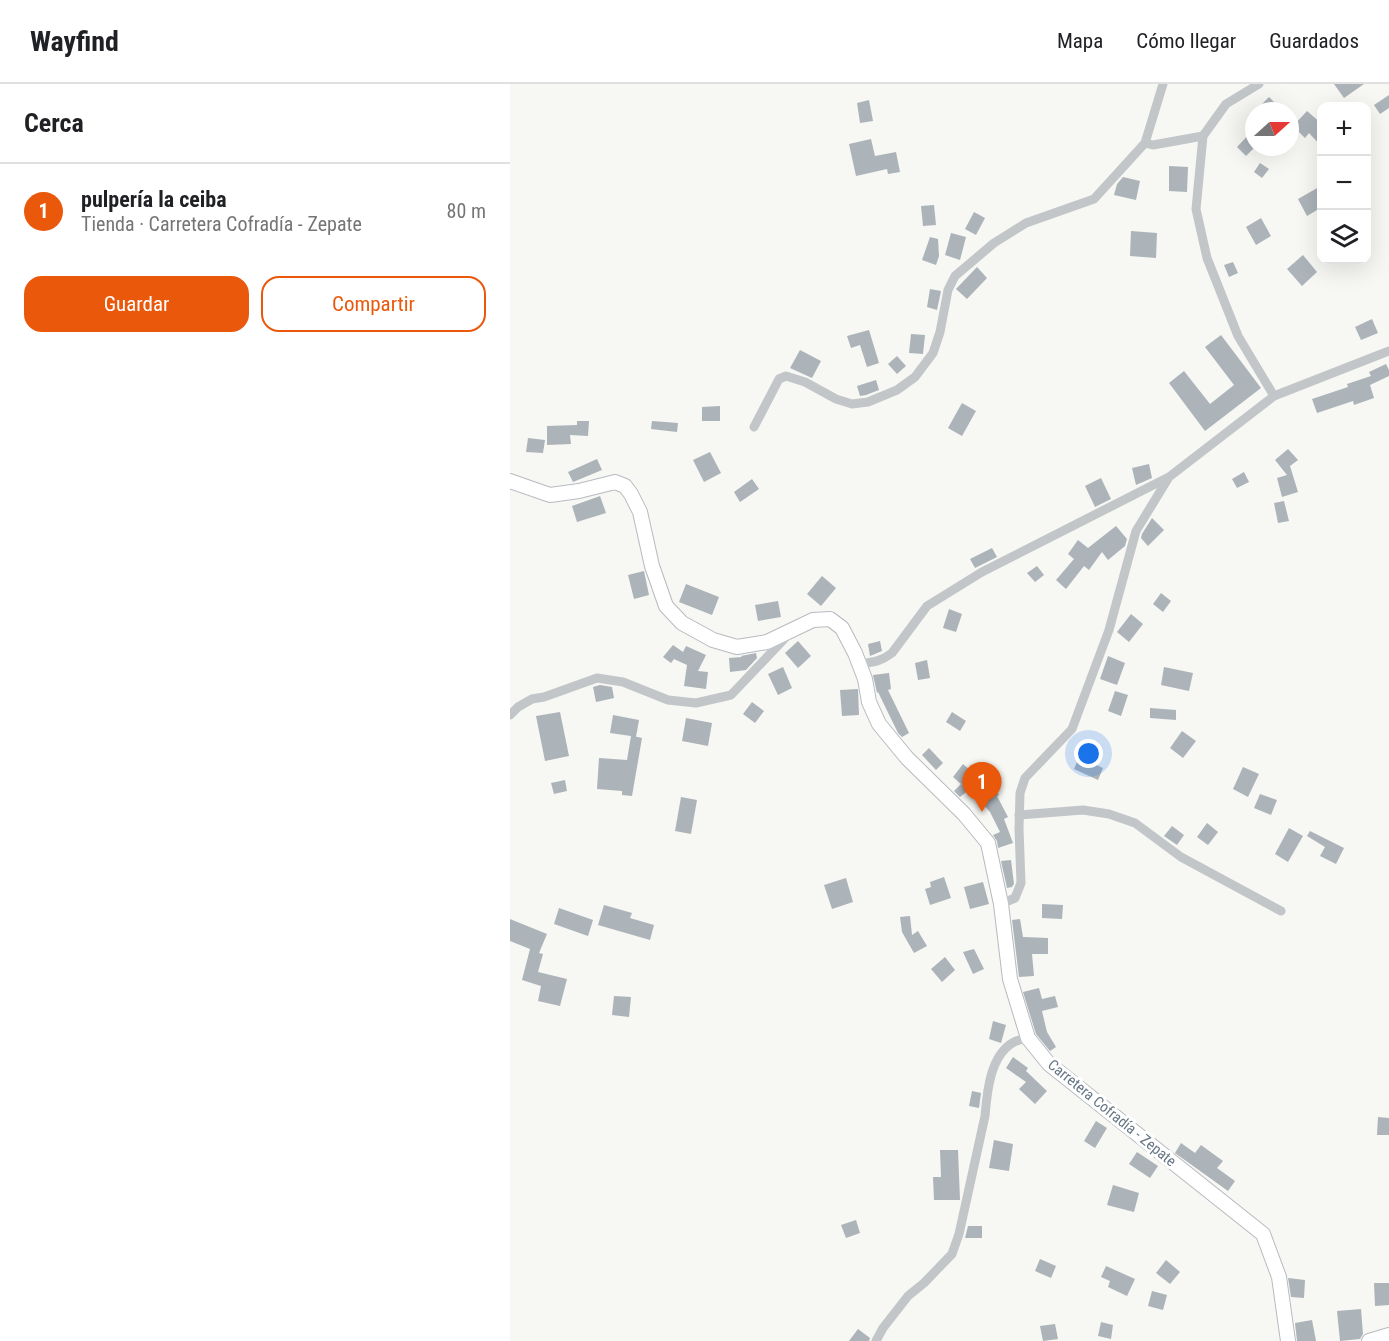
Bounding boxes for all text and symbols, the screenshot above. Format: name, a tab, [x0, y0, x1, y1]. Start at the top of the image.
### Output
text: Wayfind	[30, 25, 119, 58]
text: Mapa	[1057, 29, 1103, 53]
text: Cómo llegar	[1136, 29, 1236, 53]
text: Guardados	[1269, 29, 1359, 53]
north arrow	[1245, 102, 1299, 156]
map controls	[1317, 102, 1371, 264]
button: +	[1317, 102, 1371, 156]
text: Cerca	[24, 108, 84, 138]
button: −	[1317, 156, 1371, 210]
text: pulpería la ceiba	[81, 187, 227, 212]
text: 1	[38, 199, 49, 223]
text: 80 m	[447, 199, 486, 223]
button: layers	[1317, 210, 1371, 264]
text: Tienda · Carretera Cofradía - Zepate	[81, 212, 362, 236]
button: Guardar	[24, 276, 249, 332]
button: Compartir	[261, 276, 486, 332]
your location	[1074, 739, 1103, 768]
pin: 1	[962, 762, 1002, 812]
street label: Carretera Cofradía - Zepate	[1044, 1056, 1180, 1170]

